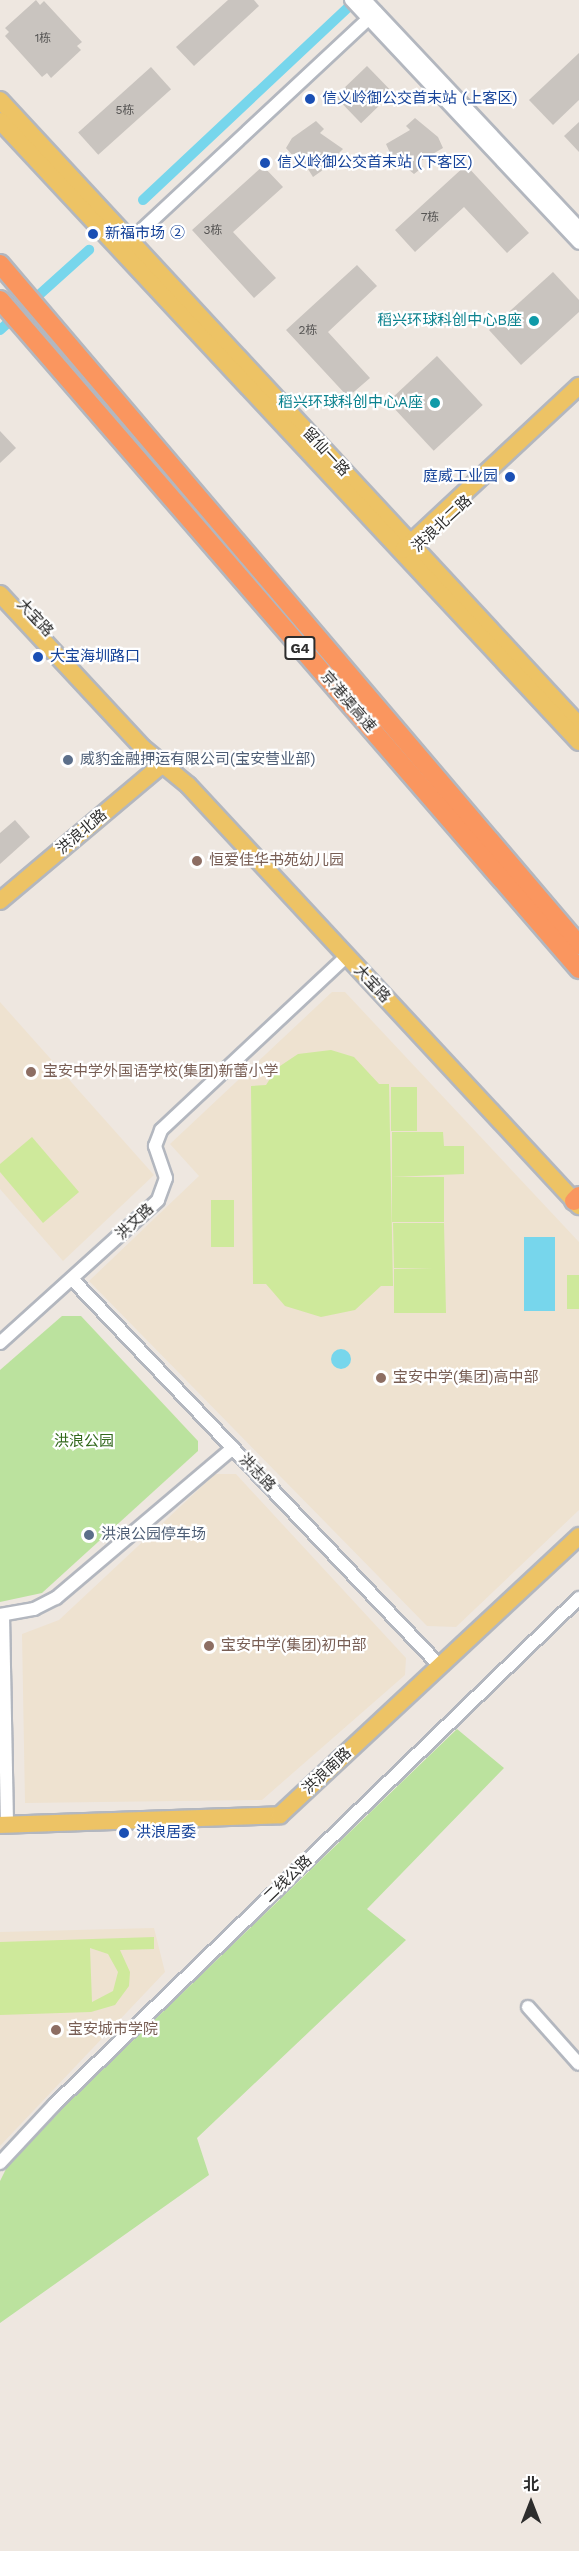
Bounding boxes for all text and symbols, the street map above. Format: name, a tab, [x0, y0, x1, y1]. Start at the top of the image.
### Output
house number: 1栋	[35, 32, 51, 46]
place label: 信义岭御公交首末站 (上客区)	[322, 90, 518, 108]
marker: 信义岭御公交首末站 (上客区)	[303, 92, 317, 106]
house number: 5栋	[116, 104, 134, 118]
place label: 信义岭御公交首末站 (下客区)	[277, 154, 473, 172]
marker: 信义岭御公交首末站 (下客区)	[258, 156, 272, 170]
house number: 7栋	[421, 211, 439, 225]
house number: 3栋	[204, 224, 222, 238]
place label: 新福市场 ②	[105, 225, 185, 243]
marker: 新福市场 ②	[86, 227, 100, 241]
place label: 稻兴环球科创中心B座	[377, 312, 522, 330]
marker: 稻兴环球科创中心B座	[527, 314, 541, 328]
house number: 2栋	[299, 324, 317, 338]
place label: 稻兴环球科创中心A座	[278, 394, 423, 412]
marker: 稻兴环球科创中心A座	[428, 396, 442, 410]
street label: 留仙一路	[299, 424, 353, 480]
place label: 庭威工业园	[423, 468, 498, 486]
marker: 庭威工业园	[503, 470, 517, 484]
street label: 洪浪北二路	[408, 492, 476, 556]
street label: 大宝路	[13, 595, 57, 641]
road number: G4	[284, 637, 316, 659]
place label: 大宝海圳路口	[50, 648, 140, 666]
marker: 大宝海圳路口	[31, 650, 45, 664]
street label: 京港澳高速	[317, 668, 379, 736]
place label: 威豹金融押运有限公司(宝安营业部)	[80, 751, 315, 769]
marker: 威豹金融押运有限公司(宝安营业部)	[61, 753, 75, 767]
street label: 洪浪北路	[53, 806, 111, 858]
place label: 恒爱佳华书苑幼儿园	[209, 852, 344, 870]
marker: 恒爱佳华书苑幼儿园	[190, 854, 204, 868]
street label: 大宝路	[350, 961, 394, 1007]
place label: 宝安中学外国语学校(集团)新蕾小学	[43, 1063, 278, 1081]
marker: 宝安中学外国语学校(集团)新蕾小学	[24, 1065, 38, 1079]
street label: 洪文路	[112, 1200, 158, 1244]
place label: 宝安中学(集团)高中部	[393, 1369, 538, 1387]
marker: 宝安中学(集团)高中部	[374, 1371, 388, 1385]
park label: 洪浪公园	[54, 1433, 114, 1451]
street label: 洪志路	[235, 1451, 279, 1495]
place label: 洪浪公园停车场	[101, 1526, 206, 1544]
marker: 洪浪公园停车场	[82, 1528, 96, 1542]
place label: 宝安中学(集团)初中部	[221, 1637, 366, 1655]
marker: 宝安中学(集团)初中部	[202, 1639, 216, 1653]
street label: 洪浪南路	[299, 1744, 355, 1798]
place label: 洪浪居委	[136, 1824, 196, 1842]
marker: 洪浪居委	[117, 1826, 131, 1840]
street label: 二线公路	[260, 1852, 316, 1906]
place label: 宝安城市学院	[68, 2021, 158, 2039]
marker: 宝安城市学院	[49, 2023, 63, 2037]
north arrow	[501, 2473, 561, 2533]
text: 北	[523, 2475, 539, 2494]

